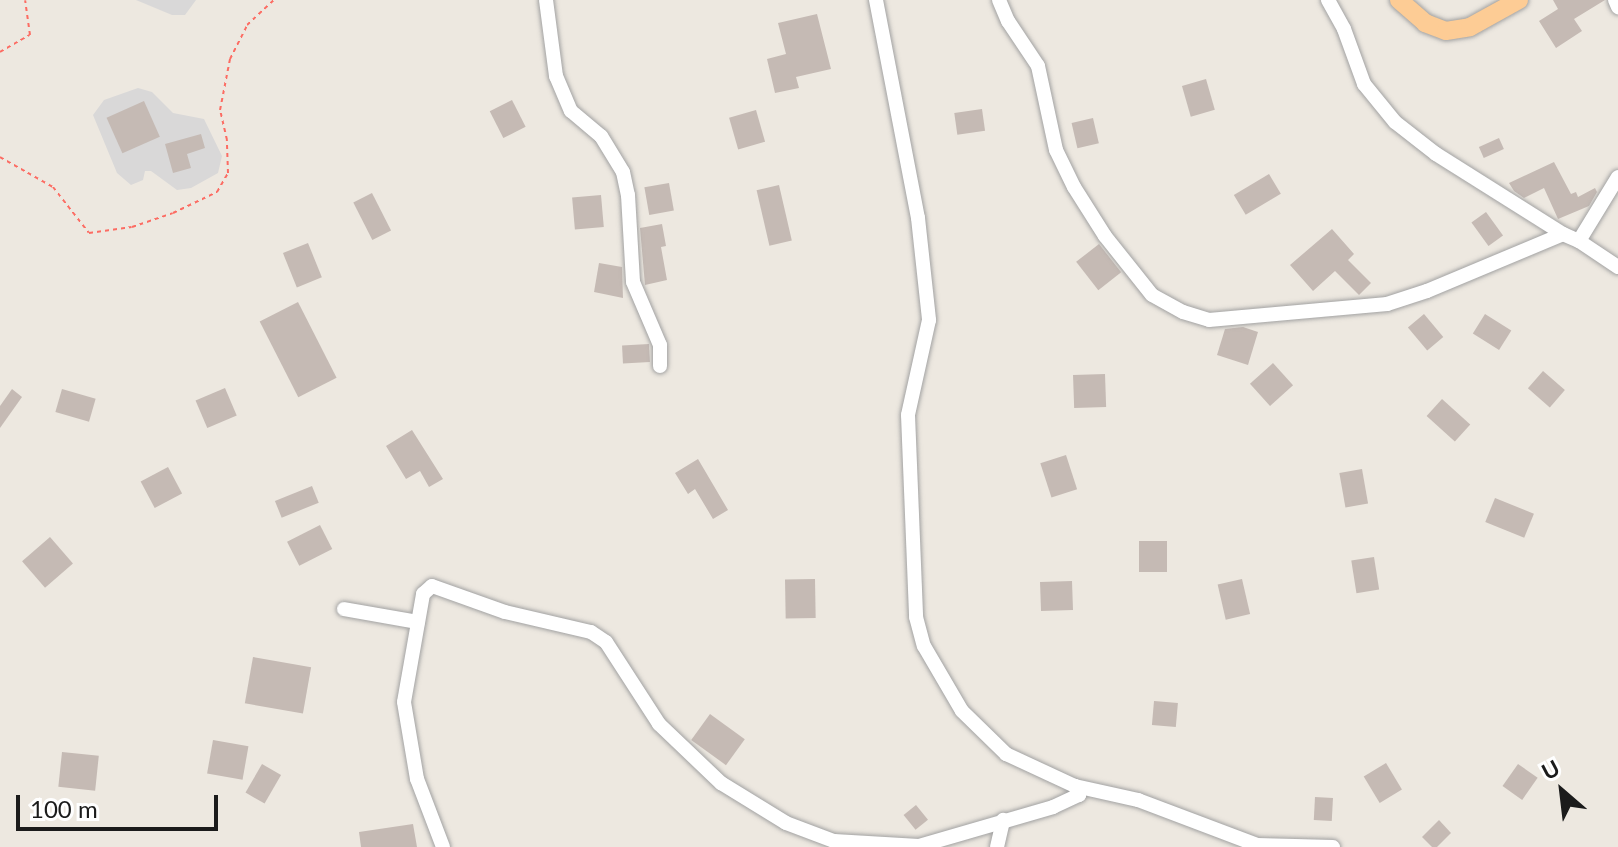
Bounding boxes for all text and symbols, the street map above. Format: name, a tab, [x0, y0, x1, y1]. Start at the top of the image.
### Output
north arrow	[1522, 751, 1602, 831]
text: U	[1537, 754, 1564, 785]
scale bar	[20, 779, 222, 829]
text: 100 m	[30, 794, 98, 823]

